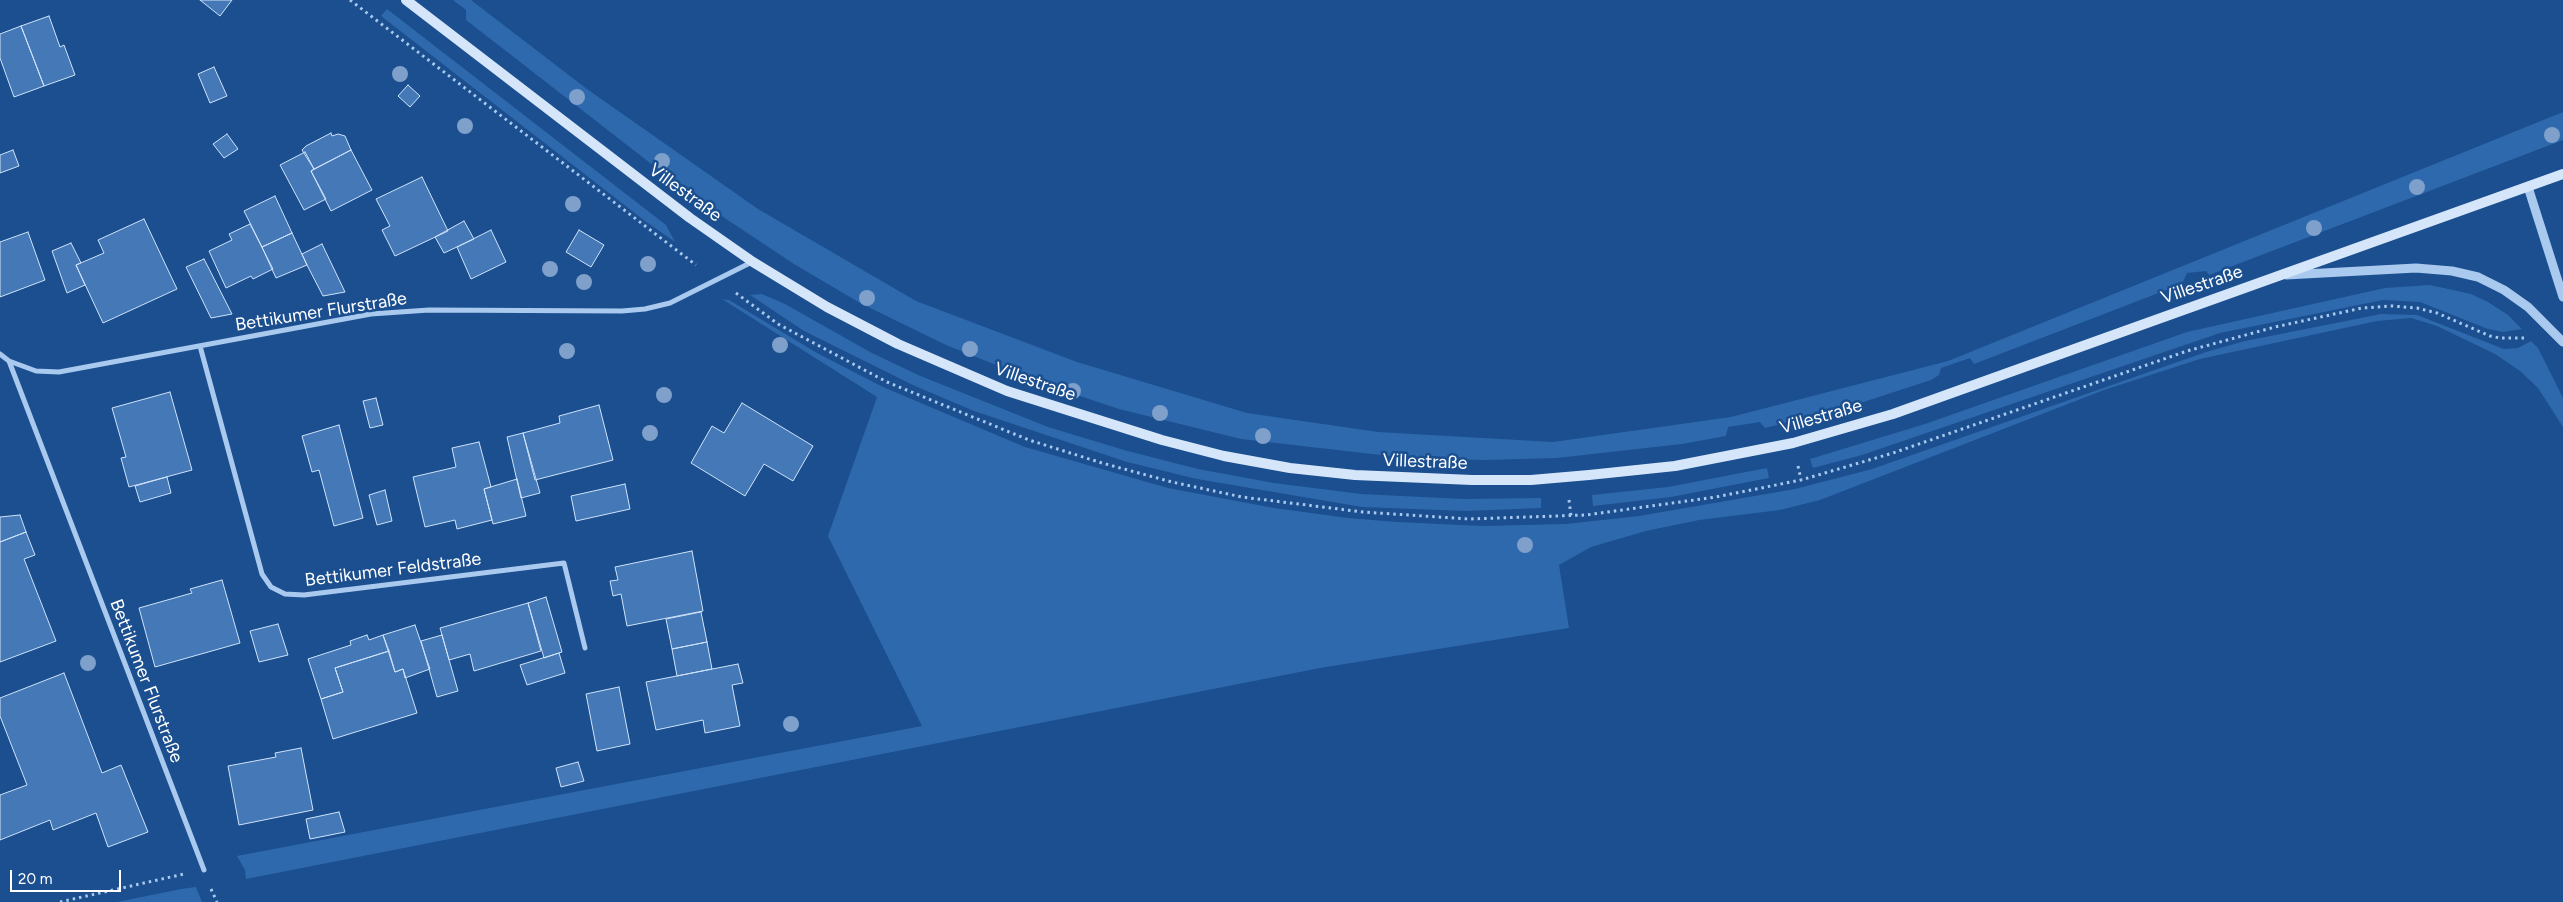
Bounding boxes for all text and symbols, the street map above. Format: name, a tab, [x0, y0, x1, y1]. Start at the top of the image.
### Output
street label: Villestraße	[644, 159, 726, 227]
street label: Villestraße	[2158, 261, 2246, 309]
street label: Bettikumer Flurstraße	[234, 288, 408, 336]
street label: Villestraße	[991, 358, 1079, 406]
street label: Villestraße	[1777, 395, 1865, 439]
street label: Villestraße	[1382, 450, 1468, 474]
street label: Bettikumer Feldstraße	[304, 548, 482, 592]
street label: Bettikumer Flurstraße	[105, 596, 187, 766]
scale bar	[12, 860, 124, 892]
text: 20 m	[18, 870, 52, 888]

